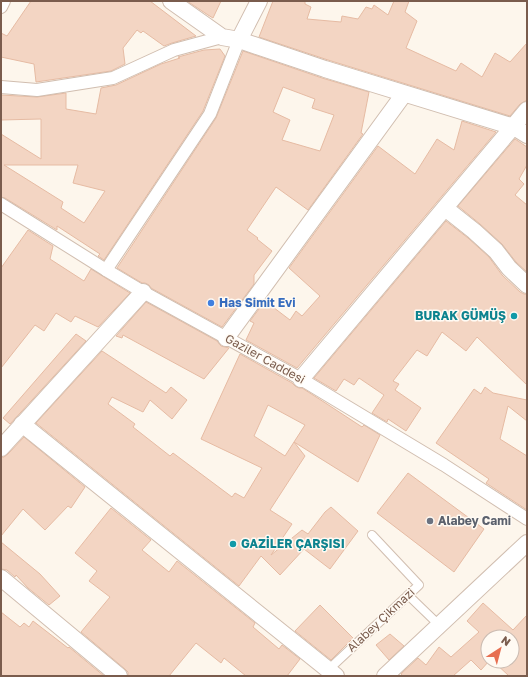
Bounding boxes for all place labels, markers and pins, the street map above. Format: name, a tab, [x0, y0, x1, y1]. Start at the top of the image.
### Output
place label: Has Simit Evi	[219, 295, 296, 310]
marker: Has Simit Evi	[206, 298, 216, 308]
place label: BURAK GÜMÜŞ	[415, 308, 506, 323]
marker: BURAK GÜMÜŞ	[509, 311, 519, 321]
place label: Alabey Cami	[438, 513, 511, 528]
marker: Alabey Cami	[425, 516, 435, 526]
place label: GAZİLER ÇARŞISI	[241, 536, 345, 551]
marker: GAZİLER ÇARŞISI	[228, 539, 238, 549]

